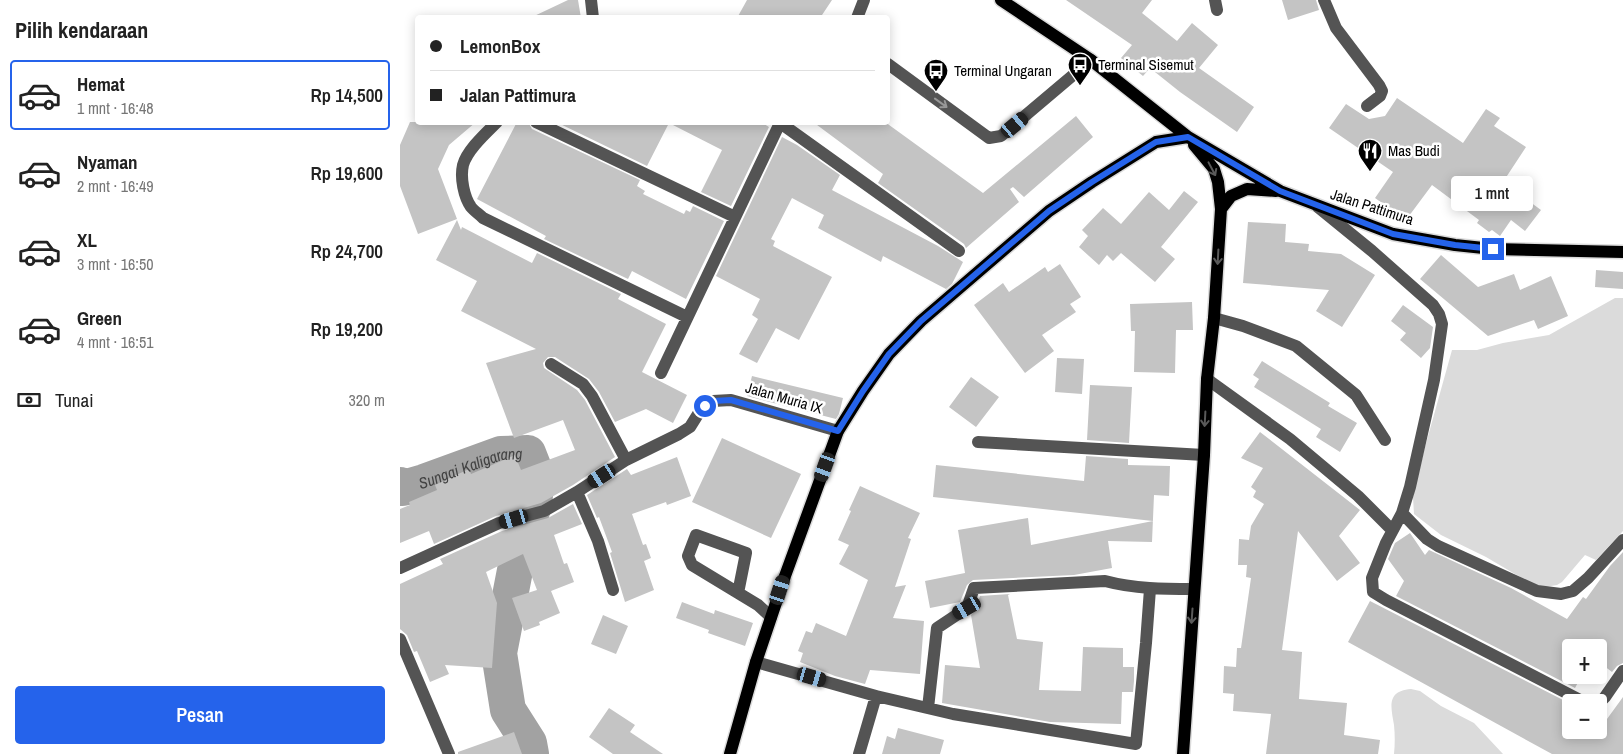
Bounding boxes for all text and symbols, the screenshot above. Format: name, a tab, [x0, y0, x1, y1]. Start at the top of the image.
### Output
text: Pilih kendaraan	[15, 15, 148, 45]
text: LemonBox	[460, 33, 541, 59]
bus stop icon: Terminal Sisemut	[1067, 52, 1093, 86]
place label: Terminal Sisemut	[1098, 54, 1194, 75]
bus stop icon: Terminal Ungaran	[923, 58, 949, 92]
place label: Terminal Ungaran	[954, 60, 1052, 81]
text: Hemat	[77, 71, 125, 97]
icon: car	[17, 73, 62, 118]
text: Rp 14,500	[311, 82, 383, 108]
text: Jalan Pattimura	[460, 82, 576, 108]
text: 1 mnt · 16:48	[77, 97, 154, 119]
one-way arrow	[934, 98, 948, 108]
car	[998, 110, 1031, 140]
restaurant icon: Mas Budi	[1357, 138, 1383, 172]
place label: Mas Budi	[1388, 140, 1440, 161]
text: Nyaman	[77, 149, 138, 175]
icon: car	[17, 151, 62, 196]
text: Rp 19,600	[311, 160, 383, 186]
one-way arrow	[1207, 162, 1217, 177]
text: 2 mnt · 16:49	[77, 175, 154, 197]
callout: 1 mnt	[1452, 176, 1534, 212]
text: 1 mnt	[1475, 182, 1509, 204]
street label: Jalan Pattimura	[1328, 183, 1417, 230]
text: XL	[77, 227, 97, 253]
icon: car	[17, 229, 62, 274]
text: Rp 24,700	[311, 238, 383, 264]
route end	[1482, 238, 1504, 260]
one-way arrow	[1214, 249, 1223, 265]
text: 3 mnt · 16:50	[77, 253, 154, 275]
text: Green	[77, 305, 122, 331]
icon: car	[17, 307, 62, 352]
text: Rp 19,200	[311, 316, 383, 342]
text: 4 mnt · 16:51	[77, 331, 154, 353]
street label: Jalan Muria IX	[743, 376, 826, 419]
icon: cash	[15, 386, 43, 414]
text: Tunai	[55, 387, 94, 413]
text: 320 m	[349, 389, 385, 411]
route start	[694, 395, 716, 417]
one-way arrow	[1201, 411, 1210, 427]
water label: Sungai Kaligarang	[416, 442, 523, 494]
car	[812, 450, 837, 484]
car	[585, 462, 618, 490]
car	[497, 508, 530, 530]
car	[768, 573, 791, 607]
car	[950, 594, 983, 622]
one-way arrow	[1188, 608, 1197, 624]
map controls	[1562, 639, 1607, 739]
button: +	[1562, 639, 1607, 684]
car	[795, 666, 828, 688]
button: Pesan	[15, 686, 385, 744]
button: −	[1562, 694, 1607, 739]

